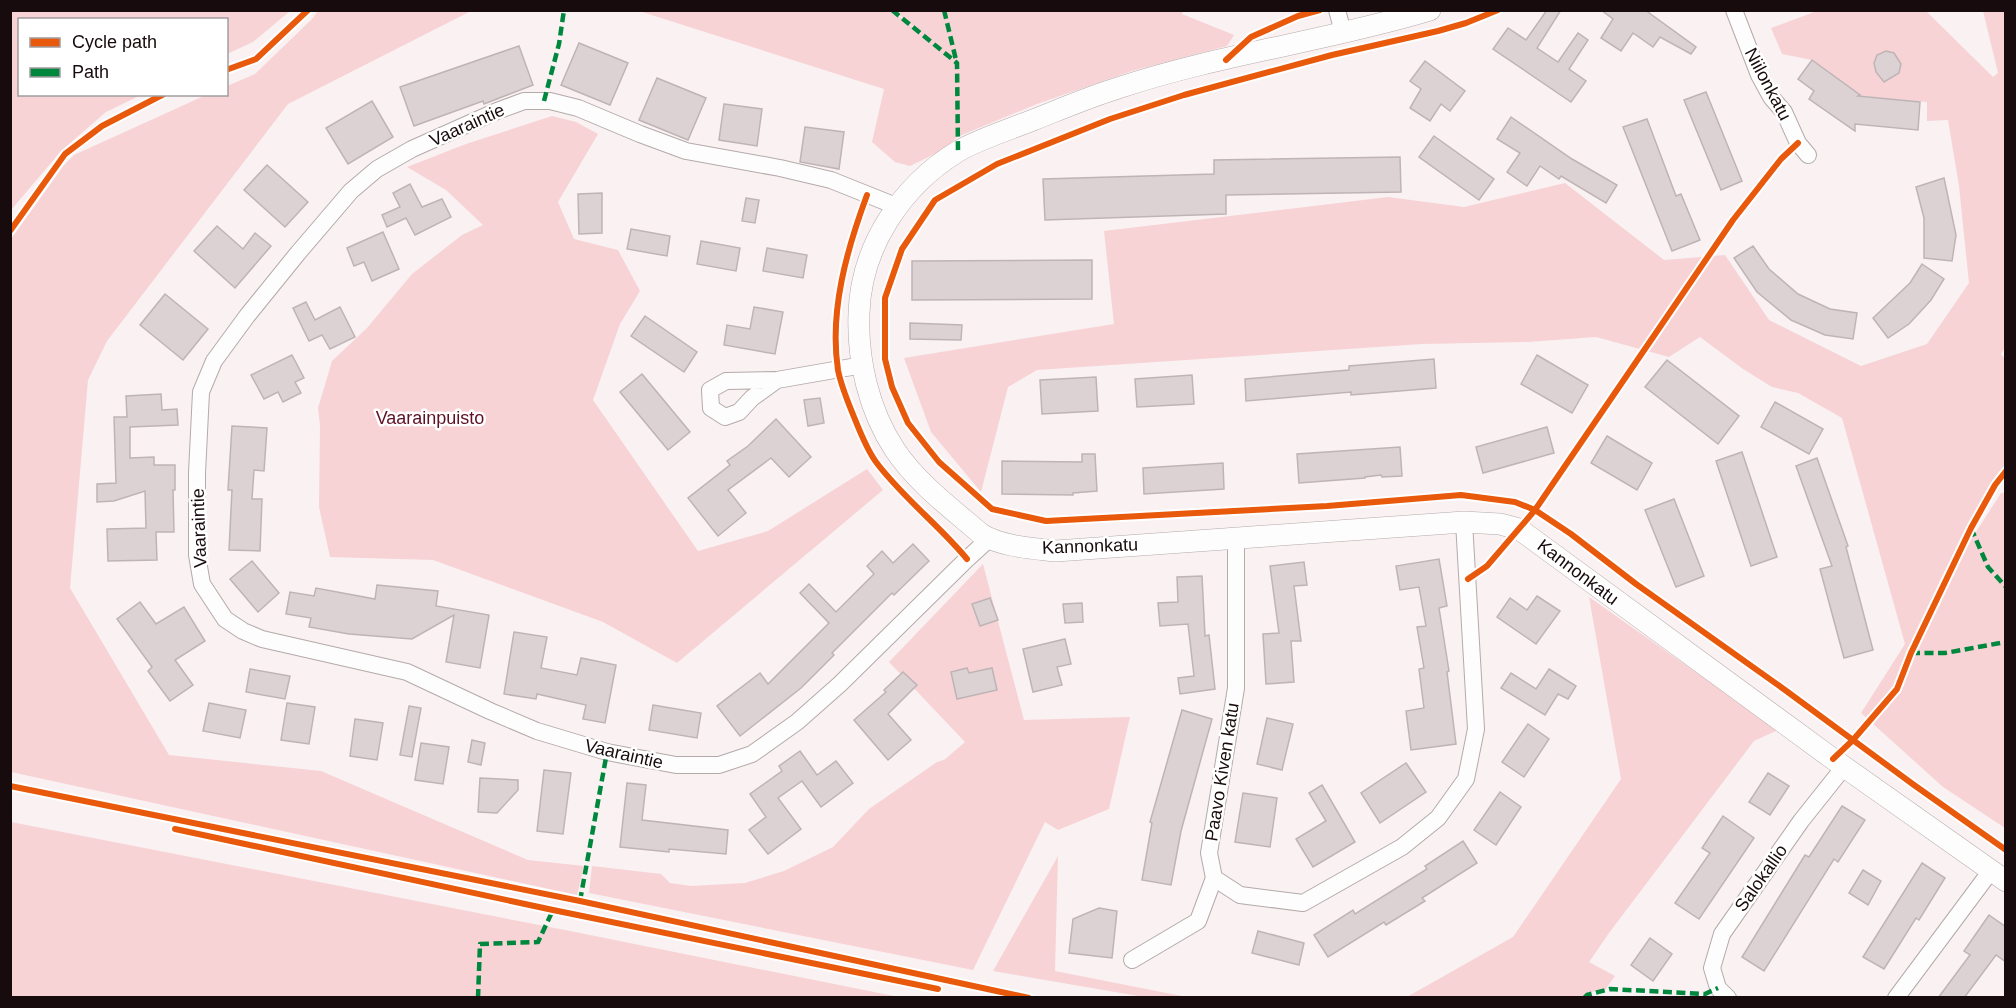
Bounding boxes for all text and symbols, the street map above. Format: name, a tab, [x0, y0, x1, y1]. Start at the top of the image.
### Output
legend	[18, 18, 228, 96]
text: Cycle path	[72, 32, 157, 52]
street label: Niilonkatu	[1741, 44, 1795, 124]
text: Path	[72, 62, 109, 82]
street label: Vaaraintie	[427, 100, 507, 150]
park label: Vaarainpuisto	[376, 408, 484, 428]
street label: Vaaraintie	[188, 488, 210, 568]
street label: Kannonkatu	[1042, 534, 1138, 558]
street label: Kannonkatu	[1534, 535, 1622, 609]
street label: Paavo Kiven katu	[1201, 701, 1243, 843]
street label: Vaaraintie	[583, 735, 665, 773]
street label: Salokallio	[1731, 841, 1791, 915]

